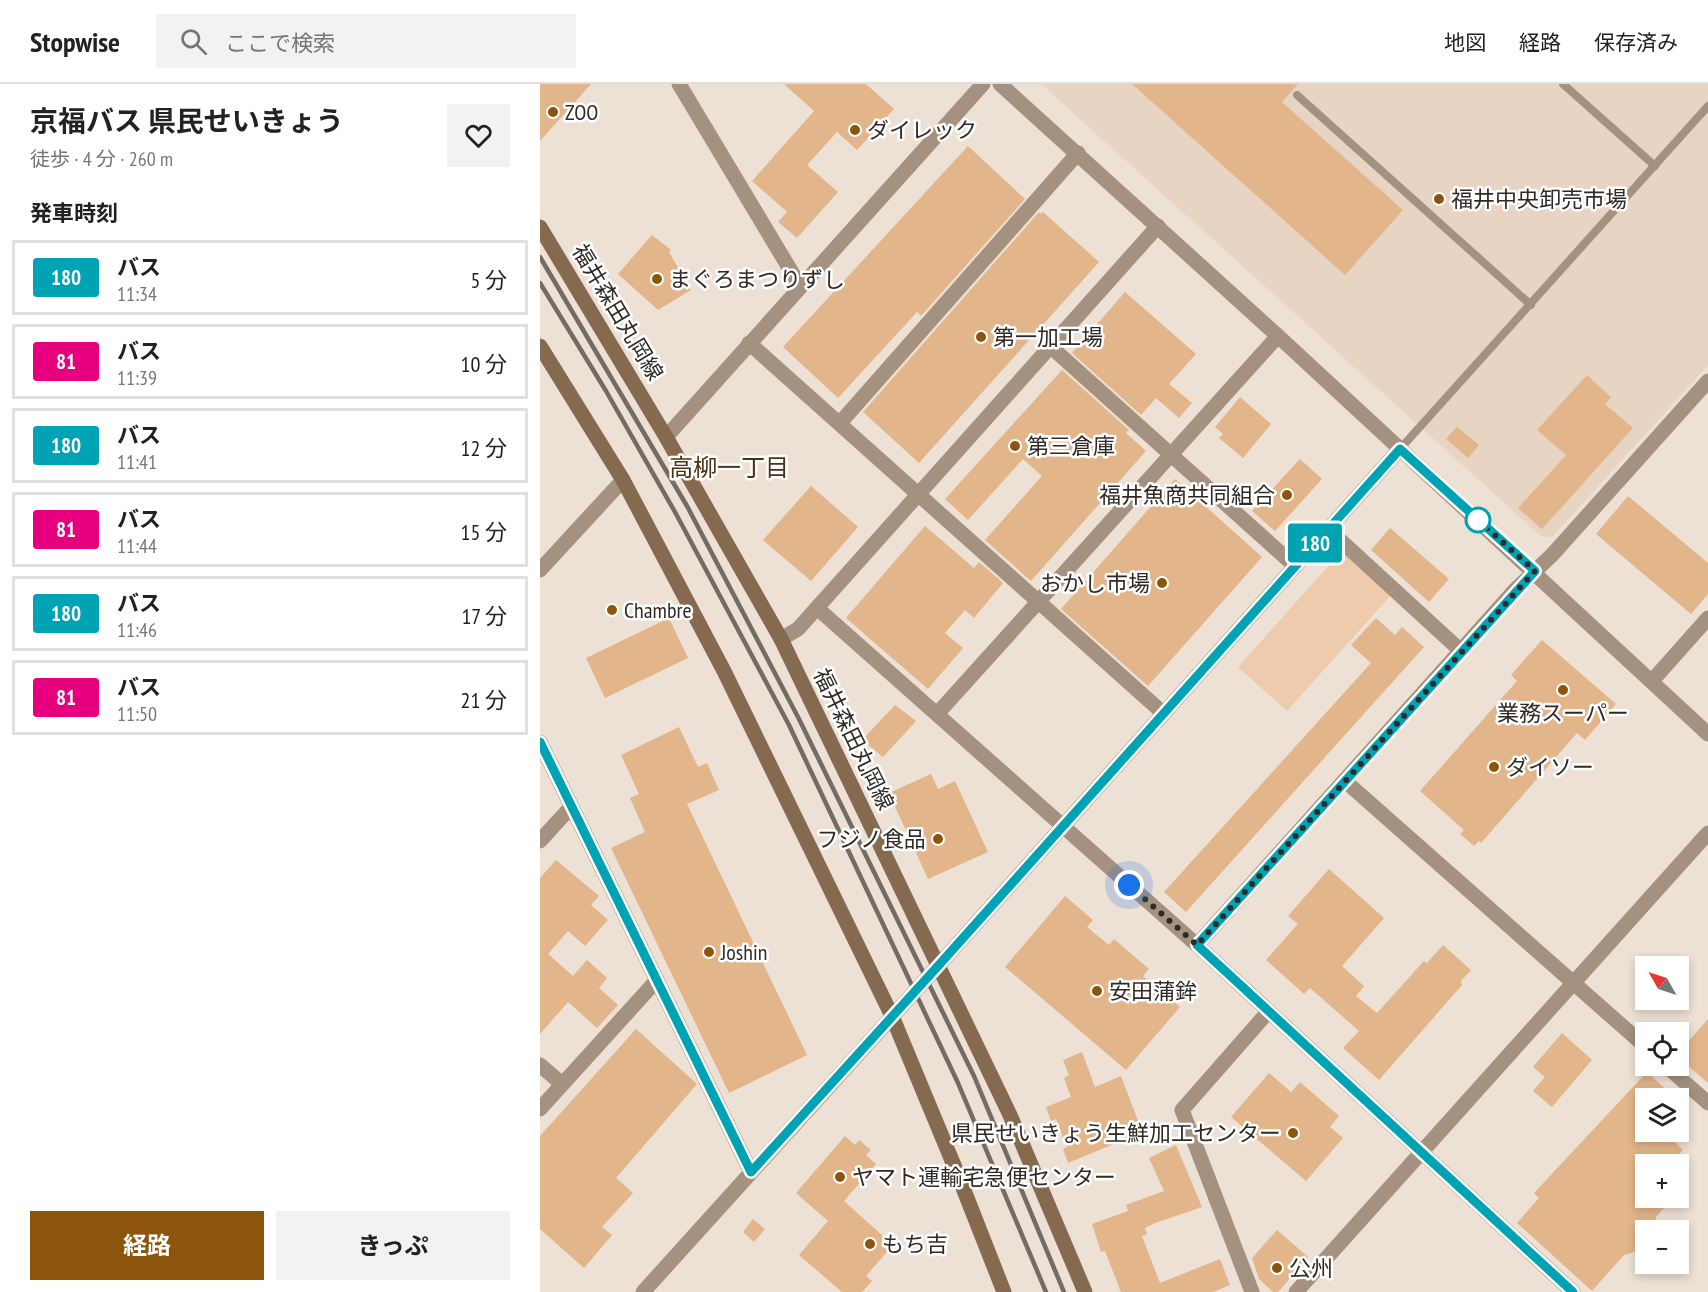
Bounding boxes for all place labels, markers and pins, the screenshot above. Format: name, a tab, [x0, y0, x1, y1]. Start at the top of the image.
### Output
place label: ZOO	[565, 98, 598, 126]
marker: ZOO	[546, 105, 560, 119]
place label: ダイレック	[867, 116, 977, 144]
marker: ダイレック	[848, 123, 862, 137]
place label: 福井中央卸売市場	[1451, 185, 1627, 213]
marker: 福井中央卸売市場	[1432, 192, 1446, 206]
place label: まぐろまつりずし	[669, 265, 845, 293]
marker: まぐろまつりずし	[650, 272, 664, 286]
place label: 第一加工場	[993, 323, 1103, 351]
marker: 第一加工場	[974, 330, 988, 344]
place label: 第三倉庫	[1027, 432, 1115, 460]
marker: 第三倉庫	[1008, 439, 1022, 453]
place label: 福井魚商共同組合	[1099, 481, 1275, 509]
marker: 福井魚商共同組合	[1280, 488, 1294, 502]
unlabelled marker	[1465, 507, 1491, 533]
place label: おかし市場	[1040, 569, 1150, 597]
marker: おかし市場	[1155, 576, 1169, 590]
place label: Chambre	[624, 596, 692, 624]
marker: Chambre	[605, 603, 619, 617]
marker: 業務スーパー	[1556, 683, 1570, 697]
place label: 業務スーパー	[1497, 699, 1629, 727]
place label: ダイソー	[1506, 753, 1594, 781]
marker: ダイソー	[1487, 760, 1501, 774]
place label: フジノ食品	[816, 825, 926, 853]
marker: フジノ食品	[931, 832, 945, 846]
place label: Joshin	[720, 938, 767, 966]
marker: Joshin	[702, 945, 716, 959]
place label: 安田蒲鉾	[1109, 977, 1197, 1005]
marker: 安田蒲鉾	[1090, 984, 1104, 998]
place label: 県民せいきょう生鮮加工センター	[951, 1119, 1281, 1147]
marker: 県民せいきょう生鮮加工センター	[1286, 1126, 1300, 1140]
place label: ヤマト運輸宅急便センター	[852, 1163, 1116, 1191]
marker: ヤマト運輸宅急便センター	[833, 1170, 847, 1184]
place label: もち吉	[882, 1230, 948, 1258]
marker: もち吉	[863, 1237, 877, 1251]
place label: 公州	[1289, 1254, 1333, 1282]
marker: 公州	[1270, 1261, 1284, 1275]

